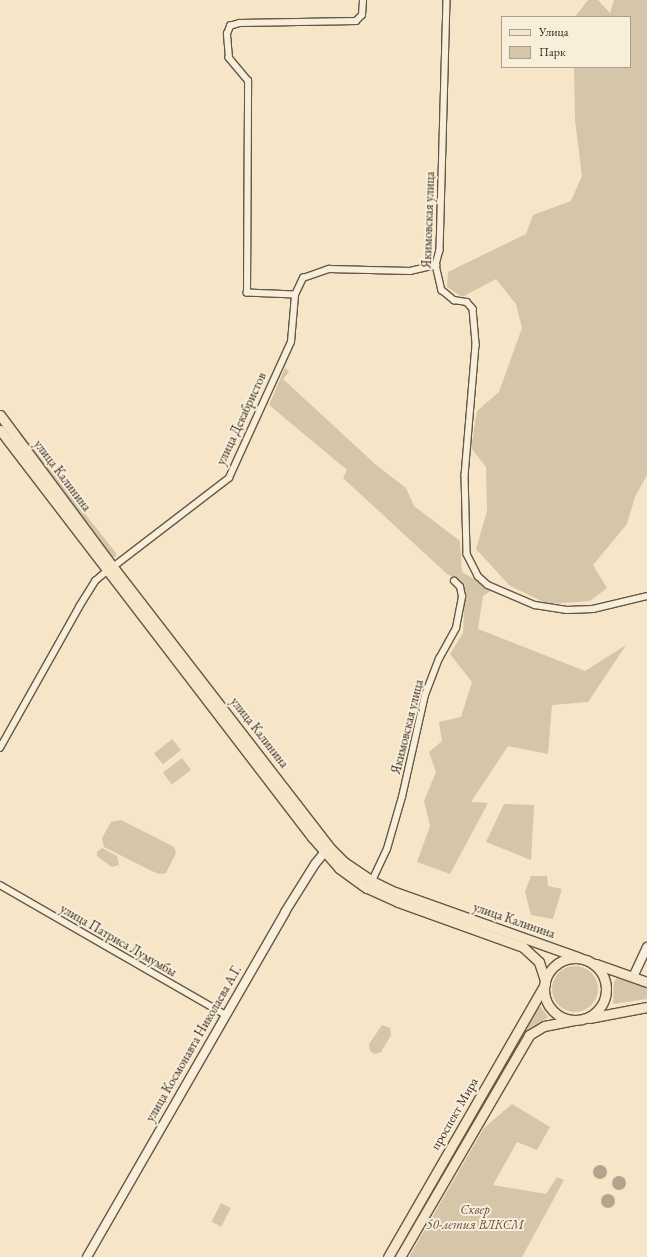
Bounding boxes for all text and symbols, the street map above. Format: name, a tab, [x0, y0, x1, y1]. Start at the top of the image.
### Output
legend	[501, 16, 631, 68]
text: Улица	[539, 24, 569, 40]
text: Парк	[539, 44, 566, 60]
street label: Якимовская улица	[420, 171, 438, 269]
street label: улица Декабристов	[214, 370, 270, 468]
street label: улица Калинина	[30, 437, 94, 515]
street label: Якимовская улица	[389, 678, 427, 776]
street label: улица Калинина	[227, 695, 291, 771]
street label: улица Калинина	[471, 900, 557, 942]
street label: улица Патриса Лумумбы	[57, 901, 179, 981]
street label: улица Космонавта Николаева А.Г.	[143, 963, 245, 1125]
street label: проспект Мира	[428, 1075, 482, 1153]
park label: Сквер 50-летия ВЛКСМ	[426, 1203, 524, 1234]

